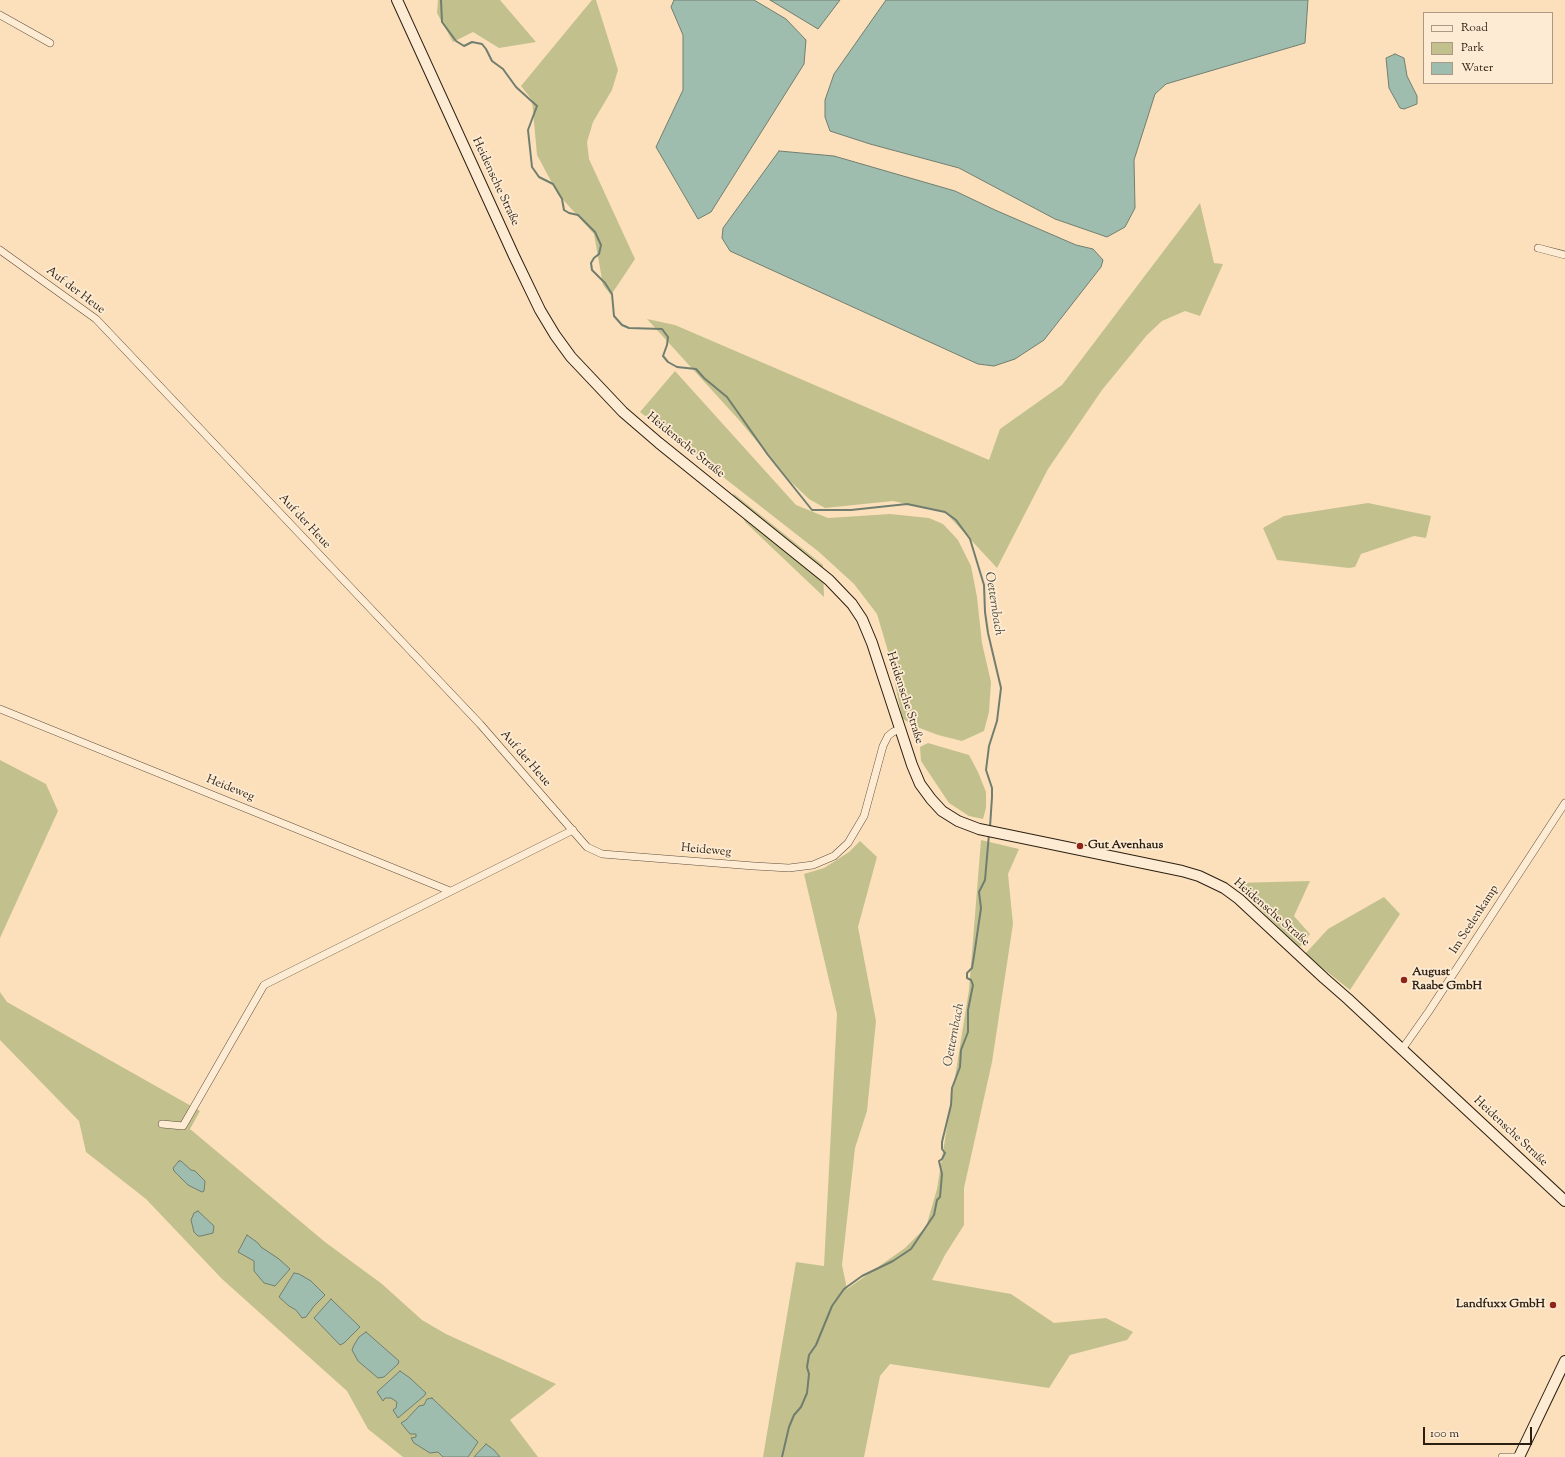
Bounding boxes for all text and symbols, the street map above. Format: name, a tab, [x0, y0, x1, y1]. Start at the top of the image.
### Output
legend	[1423, 12, 1553, 84]
text: Road	[1461, 19, 1488, 37]
text: Park	[1461, 39, 1484, 57]
text: Water	[1461, 59, 1493, 77]
street label: Heidensche Straße	[468, 135, 522, 229]
street label: Auf der Heue	[43, 264, 107, 318]
street label: Heidensche Straße	[643, 410, 727, 482]
street label: Auf der Heue	[275, 492, 333, 552]
water label: Oetternbach	[980, 571, 1006, 637]
street label: Heidensche Straße	[882, 650, 926, 746]
street label: Auf der Heue	[497, 728, 553, 790]
street label: Heideweg	[204, 773, 256, 805]
place label: Gut Avenhaus	[1088, 839, 1163, 853]
marker: Gut Avenhaus	[1075, 841, 1085, 851]
street label: Heideweg	[680, 842, 732, 860]
street label: Heidensche Straße	[1230, 876, 1312, 950]
street label: Im Seelenkamp	[1447, 883, 1503, 957]
place label: August Raabe GmbH	[1412, 966, 1482, 994]
marker: August Raabe GmbH	[1399, 975, 1409, 985]
water label: Oetternbach	[941, 1002, 969, 1068]
street label: Heidensche Straße	[1470, 1094, 1550, 1170]
place label: Landfuxx GmbH	[1456, 1298, 1545, 1312]
marker: Landfuxx GmbH	[1548, 1300, 1558, 1310]
scale bar	[1425, 1419, 1534, 1445]
text: 100 m	[1430, 1425, 1459, 1443]

